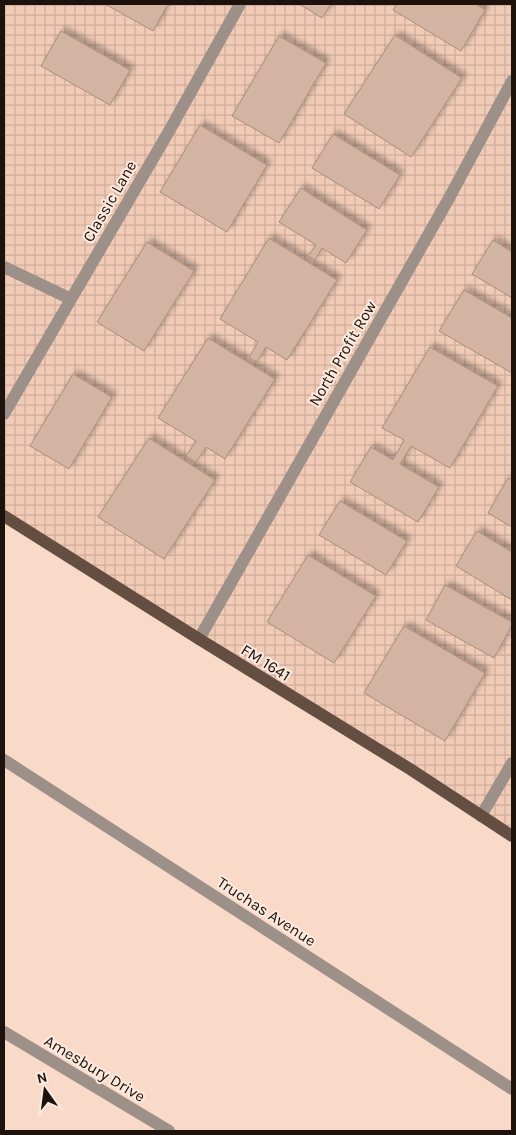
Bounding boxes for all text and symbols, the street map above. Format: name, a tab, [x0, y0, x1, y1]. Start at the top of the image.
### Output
street label: Classic Lane	[78, 157, 140, 245]
street label: North Profit Row	[305, 297, 380, 409]
street label: FM 1641	[238, 640, 294, 685]
street label: Truchas Avenue	[214, 872, 320, 950]
street label: Amesbury Drive	[41, 1031, 149, 1106]
north arrow	[20, 1065, 70, 1115]
text: N	[35, 1068, 49, 1087]

